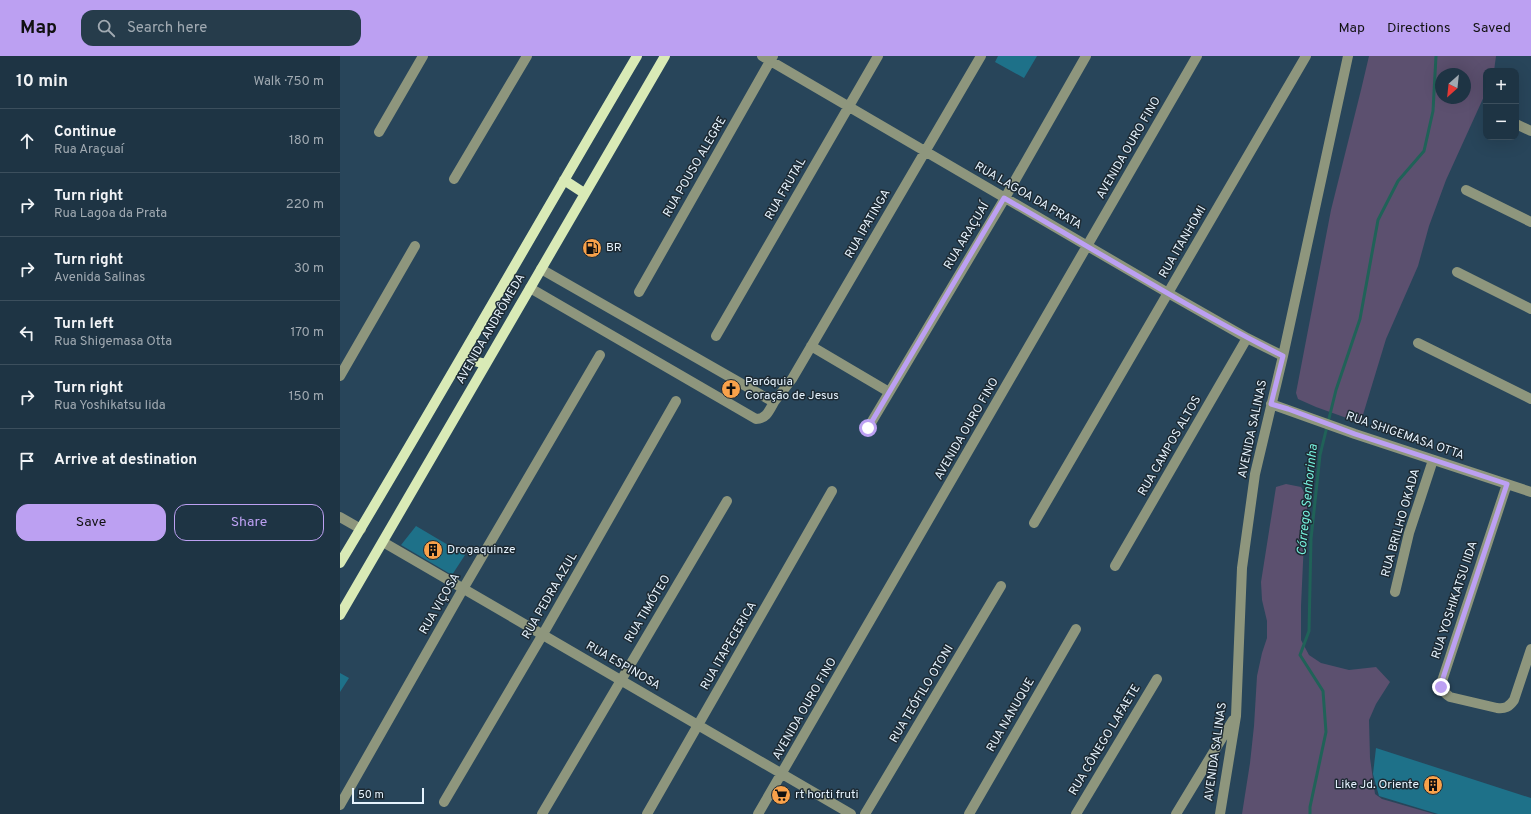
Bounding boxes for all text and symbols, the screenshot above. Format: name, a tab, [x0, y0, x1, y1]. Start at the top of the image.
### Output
search box	[81, 10, 361, 46]
text: Map	[20, 16, 57, 40]
icon: search	[95, 17, 117, 39]
text: Search here	[127, 19, 207, 38]
text: Map	[1339, 20, 1365, 37]
text: Directions	[1387, 20, 1451, 37]
text: Saved	[1473, 20, 1511, 37]
north arrow	[1435, 68, 1471, 104]
map controls	[1483, 68, 1519, 140]
button: +	[1483, 68, 1519, 104]
text: 10 min	[16, 71, 68, 93]
text: Walk · 750 m	[253, 74, 324, 90]
street label: AVENIDA OURO FINO	[1093, 94, 1165, 202]
button: −	[1483, 104, 1519, 140]
street label: RUA POUSO ALEGRE	[660, 114, 730, 220]
text: Continue	[54, 123, 116, 142]
icon: ahead	[16, 130, 38, 152]
text: 180 m	[289, 133, 324, 149]
text: Rua Araçuaí	[54, 142, 124, 158]
street label: RUA FRUTAL	[762, 155, 810, 223]
street label: RUA LAGOA DA PRATA	[971, 159, 1085, 233]
street label: RUA IPATINGA	[842, 186, 894, 262]
text: Turn right	[54, 187, 123, 206]
icon: right	[16, 194, 38, 216]
text: 220 m	[286, 197, 324, 213]
street label: RUA ARAÇUAÍ	[941, 198, 994, 273]
street label: RUA ITANHOMI	[1156, 203, 1210, 281]
text: Rua Lagoa da Prata	[54, 206, 167, 222]
fuel station icon: BR	[581, 237, 603, 259]
place label: BR	[606, 240, 622, 256]
text: Turn right	[54, 251, 123, 270]
icon: right	[16, 258, 38, 280]
text: 30 m	[294, 261, 324, 277]
text: Avenida Salinas	[54, 270, 145, 286]
street label: AVENIDA ANDRÔMEDA	[453, 271, 529, 387]
text: Turn left	[54, 315, 114, 334]
icon: left	[16, 322, 38, 344]
text: 170 m	[290, 325, 324, 341]
text: Rua Shigemasa Otta	[54, 334, 172, 350]
place label: Paróquia Coração de Jesus	[745, 374, 839, 404]
street label: AVENIDA OURO FINO	[931, 375, 1003, 483]
church icon: Paróquia Coração de Jesus	[720, 378, 742, 400]
text: Turn right	[54, 379, 123, 398]
street label: AVENIDA SALINAS	[1235, 379, 1271, 479]
icon: right	[16, 386, 38, 408]
text: 150 m	[289, 389, 324, 405]
street label: RUA CAMPOS ALTOS	[1135, 393, 1205, 499]
text: Rua Yoshikatsu Iida	[54, 398, 166, 414]
street label: RUA SHIGEMASA OTTA	[1344, 408, 1466, 464]
route start	[859, 419, 877, 437]
water label: Córrego Senhorinha	[1294, 443, 1322, 557]
icon: arrive	[16, 450, 38, 472]
text: Arrive at destination	[54, 451, 197, 470]
street label: RUA BRILHO OKADA	[1378, 467, 1424, 579]
button: Save	[16, 504, 166, 541]
button: Share	[174, 504, 324, 541]
building icon: Drogaquinze	[422, 539, 444, 561]
street label: RUA YOSHIKATSU IIDA	[1428, 539, 1482, 661]
place label: Drogaquinze	[447, 542, 516, 558]
street label: RUA PEDRA AZUL	[519, 550, 581, 642]
street label: RUA VIÇOSA	[416, 570, 464, 638]
street label: RUA TIMÓTEO	[621, 572, 675, 646]
street label: RUA ITAPECERICA	[697, 599, 761, 693]
street label: RUA ESPINOSA	[583, 638, 663, 694]
street label: RUA TEÓFILO OTONI	[886, 642, 958, 746]
street label: AVENIDA OURO FINO	[769, 655, 841, 763]
street label: RUA NANUQUE	[983, 675, 1039, 755]
route end	[1432, 678, 1450, 696]
street label: RUA CÔNEGO LAFAETE	[1065, 682, 1145, 798]
street label: AVENIDA SALINAS	[1201, 701, 1231, 803]
building icon: Like Jd. Oriente	[1422, 774, 1444, 796]
place label: Like Jd. Oriente	[1335, 777, 1419, 793]
supermarket icon: rt horti fruti	[770, 784, 792, 806]
scale bar	[352, 786, 424, 805]
place label: rt horti fruti	[795, 787, 858, 803]
text: 50 m	[358, 788, 384, 802]

